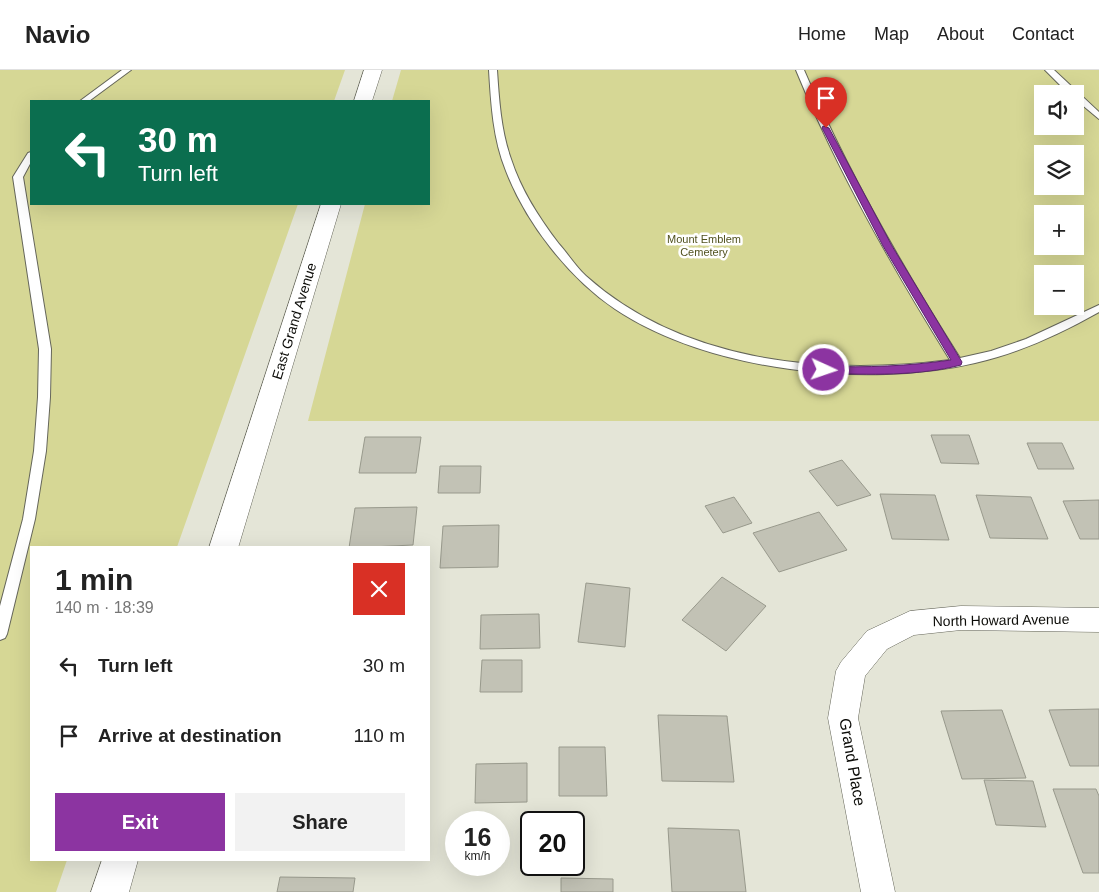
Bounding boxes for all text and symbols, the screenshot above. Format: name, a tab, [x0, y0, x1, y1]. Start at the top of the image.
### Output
text: Navio	[25, 21, 90, 48]
text: Home	[798, 24, 846, 44]
text: Map	[874, 24, 909, 44]
text: About	[937, 24, 984, 44]
text: Contact	[1012, 24, 1074, 44]
pin	[805, 77, 847, 128]
icon: arrive	[812, 84, 840, 112]
map controls	[1034, 85, 1084, 315]
button: sound	[1034, 85, 1084, 135]
icon: left	[55, 120, 120, 185]
text: 30 m	[138, 120, 218, 159]
button: layers	[1034, 145, 1084, 195]
text: Turn left	[138, 161, 218, 186]
button: +	[1034, 205, 1084, 255]
park label: Mount Emblem Cemetery	[667, 233, 741, 258]
street label: East Grand Avenue	[269, 261, 319, 381]
button: −	[1034, 265, 1084, 315]
position arrow	[797, 343, 849, 395]
text: 1 min	[55, 563, 133, 596]
button: close	[353, 563, 405, 615]
text: 140 m · 18:39	[55, 599, 154, 616]
street label: North Howard Avenue	[933, 611, 1070, 629]
icon: left	[55, 652, 83, 680]
text: Turn left	[98, 655, 173, 676]
text: 30 m	[363, 655, 405, 676]
street label: Grand Place	[836, 717, 869, 807]
icon: arrive	[55, 722, 83, 750]
text: Arrive at destination	[98, 725, 282, 746]
text: 110 m	[354, 725, 405, 746]
button: Exit	[55, 793, 225, 851]
button: Share	[235, 793, 405, 851]
speed limit sign: 20	[520, 811, 585, 876]
text: 16	[464, 823, 491, 851]
text: km/h	[464, 849, 491, 863]

